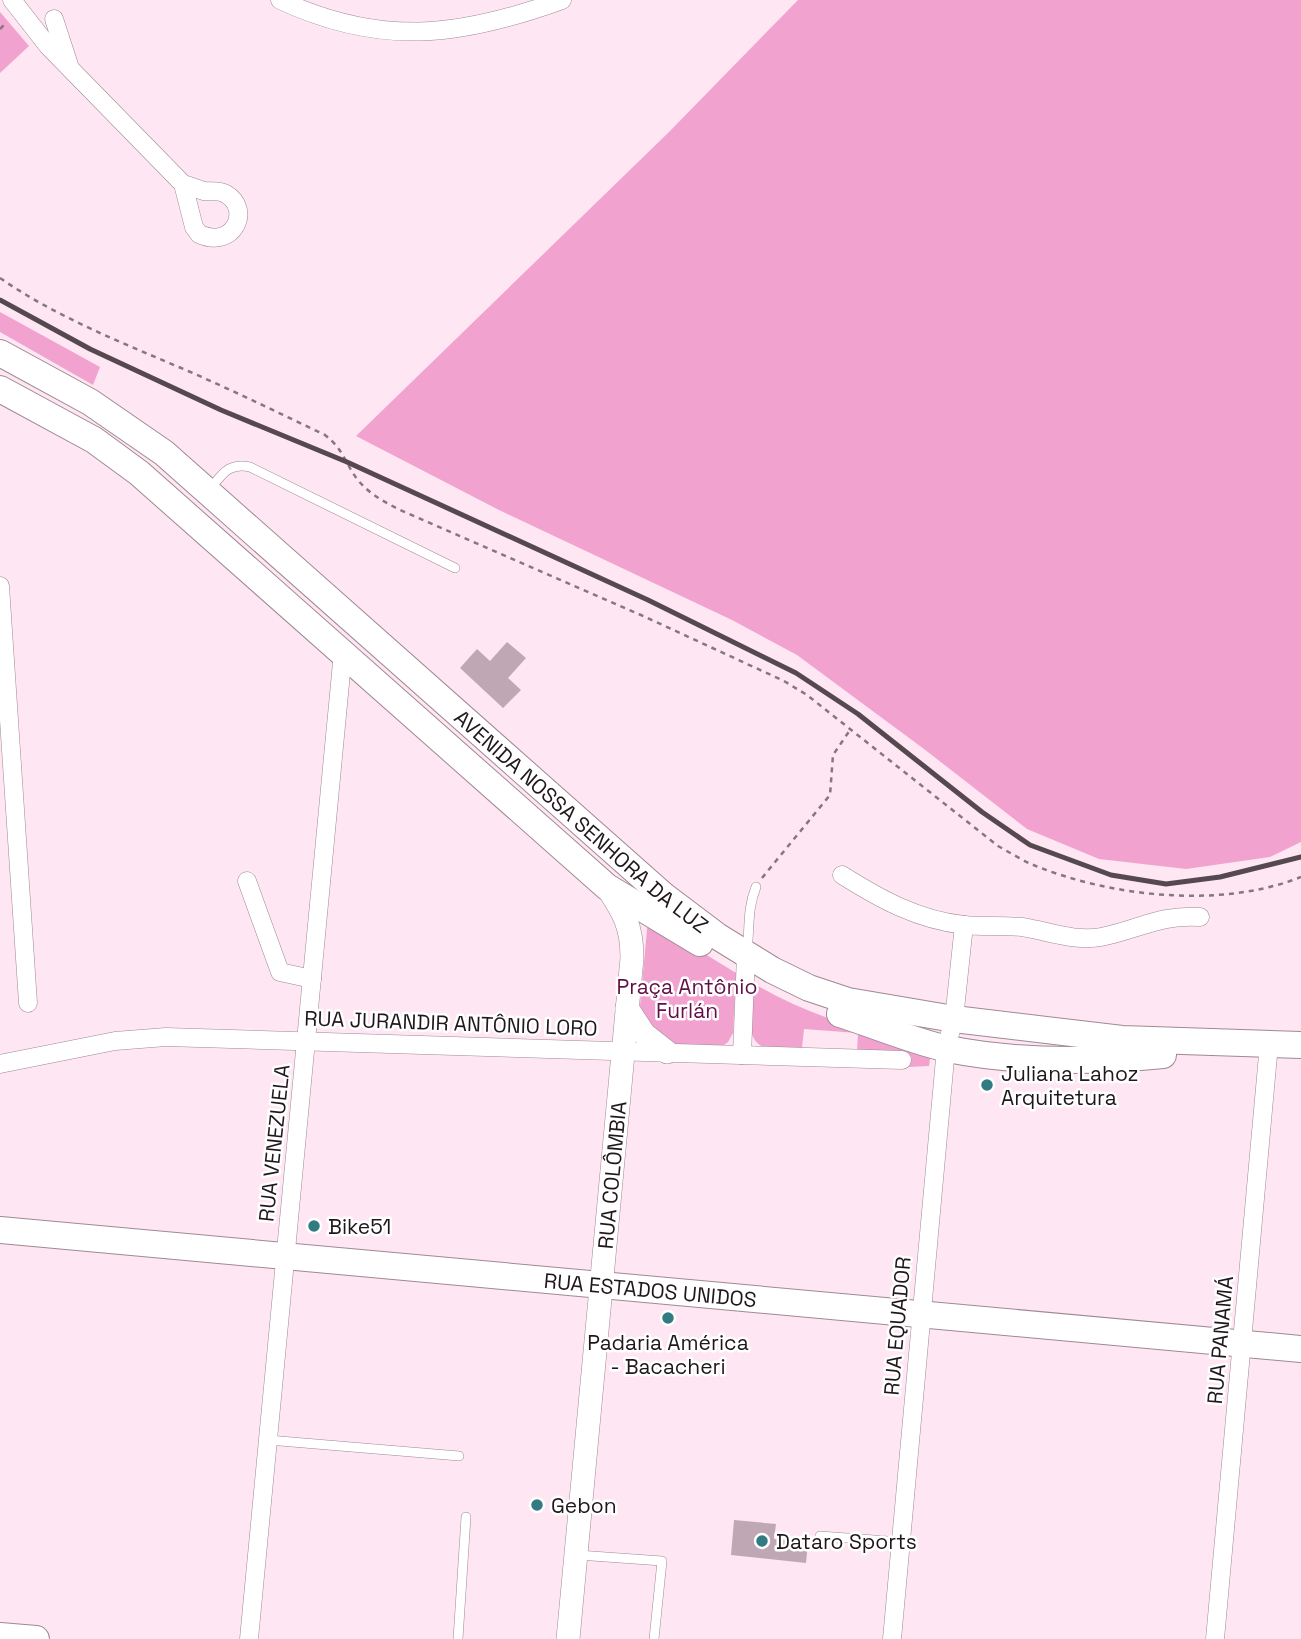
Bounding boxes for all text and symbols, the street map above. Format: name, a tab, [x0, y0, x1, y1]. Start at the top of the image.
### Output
street label: AVENIDA NOSSA SENHORA DA LUZ	[449, 703, 714, 938]
park label: Praça Antônio Furlán	[617, 973, 757, 1024]
street label: RUA JURANDIR ANTÔNIO LORO	[304, 1004, 598, 1042]
place label: Juliana Lahoz Arquitetura	[1001, 1060, 1138, 1111]
street label: RUA VENEZUELA	[252, 1063, 296, 1223]
marker: Juliana Lahoz Arquitetura	[979, 1077, 995, 1093]
street label: RUA COLÔMBIA	[591, 1100, 632, 1250]
place label: Bike51	[328, 1213, 391, 1240]
marker: Bike51	[306, 1218, 322, 1234]
street label: RUA EQUADOR	[877, 1255, 917, 1397]
street label: RUA ESTADOS UNIDOS	[543, 1266, 758, 1313]
street label: RUA PANAMÁ	[1201, 1275, 1239, 1405]
marker: Padaria América - Bacacheri	[660, 1310, 676, 1326]
place label: Padaria América - Bacacheri	[587, 1329, 749, 1380]
place label: Gebon	[551, 1492, 617, 1519]
marker: Gebon	[529, 1497, 545, 1513]
place label: Dataro Sports	[776, 1528, 917, 1555]
marker: Dataro Sports	[754, 1533, 770, 1549]

